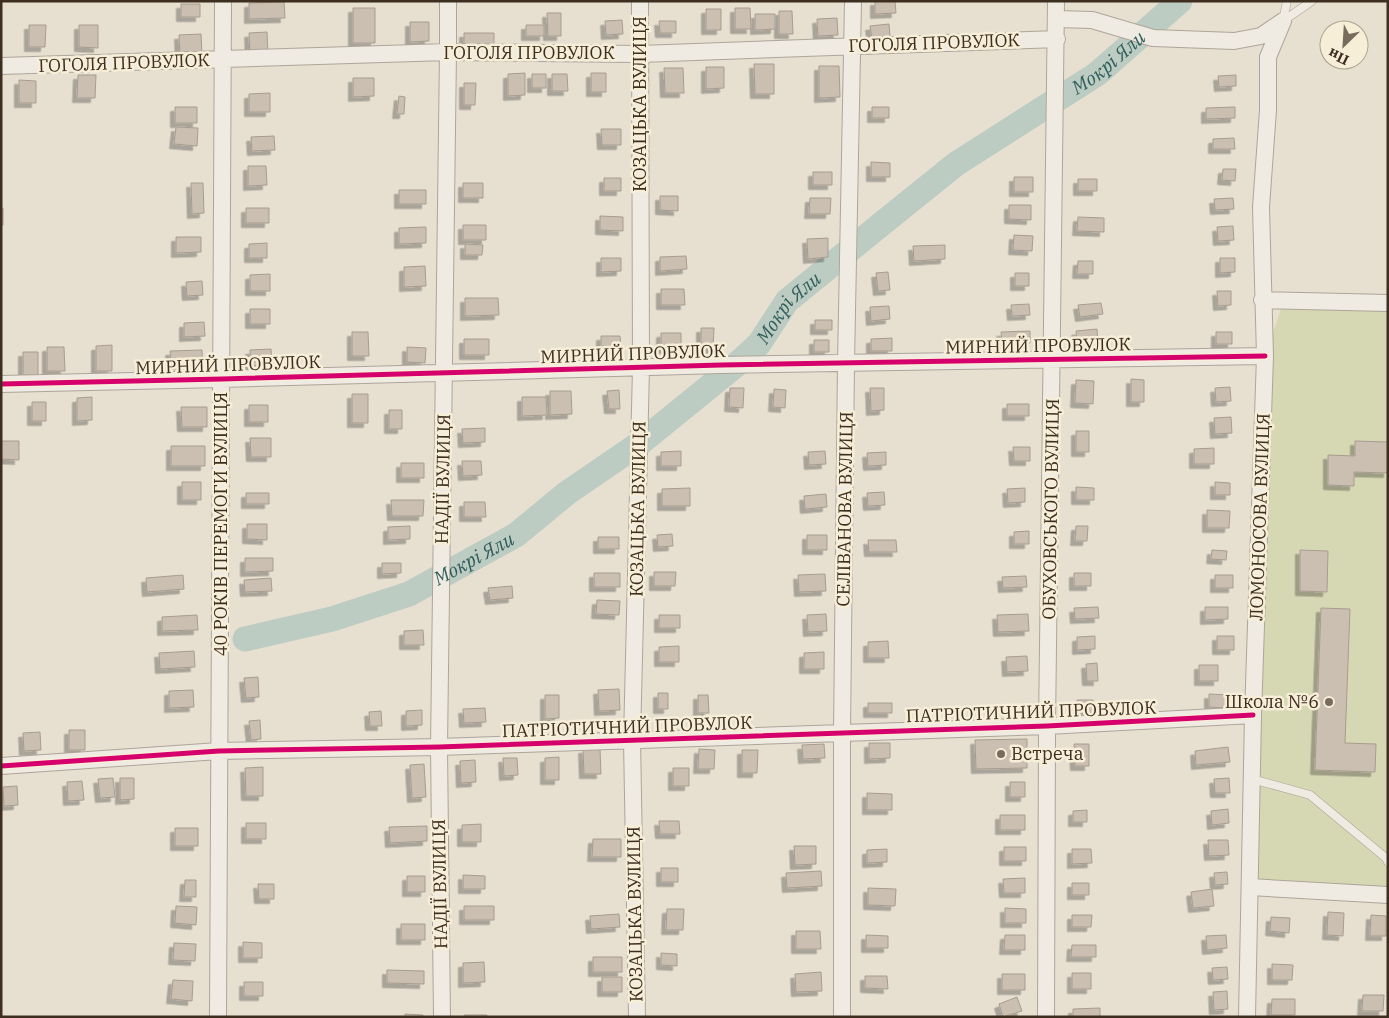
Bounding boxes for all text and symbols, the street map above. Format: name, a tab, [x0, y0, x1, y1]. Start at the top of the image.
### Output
street label: КОЗАЦЬКА ВУЛИЦЯ	[628, 16, 651, 192]
north arrow	[1319, 20, 1369, 70]
water label: Мокрі Яли	[1066, 25, 1150, 100]
street label: ГОГОЛЯ ПРОВУЛОК	[848, 28, 1021, 57]
street label: ГОГОЛЯ ПРОВУЛОК	[443, 41, 615, 64]
text: Пн	[1325, 44, 1352, 69]
street label: ГОГОЛЯ ПРОВУЛОК	[38, 48, 211, 77]
water label: Мокрі Яли	[750, 266, 826, 349]
street label: МИРНИЙ ПРОВУЛОК	[945, 332, 1132, 359]
street label: МИРНИЙ ПРОВУЛОК	[540, 339, 727, 368]
street label: МИРНИЙ ПРОВУЛОК	[135, 350, 322, 379]
street label: 40 РОКІВ ПЕРЕМОГИ ВУЛИЦЯ	[209, 392, 232, 656]
street label: ОБУХОВСЬКОГО ВУЛИЦЯ	[1037, 398, 1064, 620]
street label: СЕЛІВАНОВА ВУЛИЦЯ	[831, 411, 858, 607]
street label: ЛОМОНОСОВА ВУЛИЦЯ	[1244, 413, 1275, 621]
street label: НАДІЇ ВУЛИЦЯ	[430, 414, 455, 544]
street label: КОЗАЦЬКА ВУЛИЦЯ	[624, 421, 651, 597]
water label: Мокрі Яли	[428, 526, 518, 591]
place label: Школа №6	[1225, 690, 1319, 713]
street label: ПАТРІОТИЧНИЙ ПРОВУЛОК	[905, 696, 1157, 727]
marker: Школа №6	[1323, 696, 1335, 708]
street label: ПАТРІОТИЧНИЙ ПРОВУЛОК	[501, 711, 753, 742]
place label: Встреча	[1011, 742, 1084, 765]
marker: Встреча	[995, 748, 1007, 760]
street label: НАДІЇ ВУЛИЦЯ	[427, 819, 452, 949]
street label: КОЗАЦЬКА ВУЛИЦЯ	[621, 826, 648, 1002]

